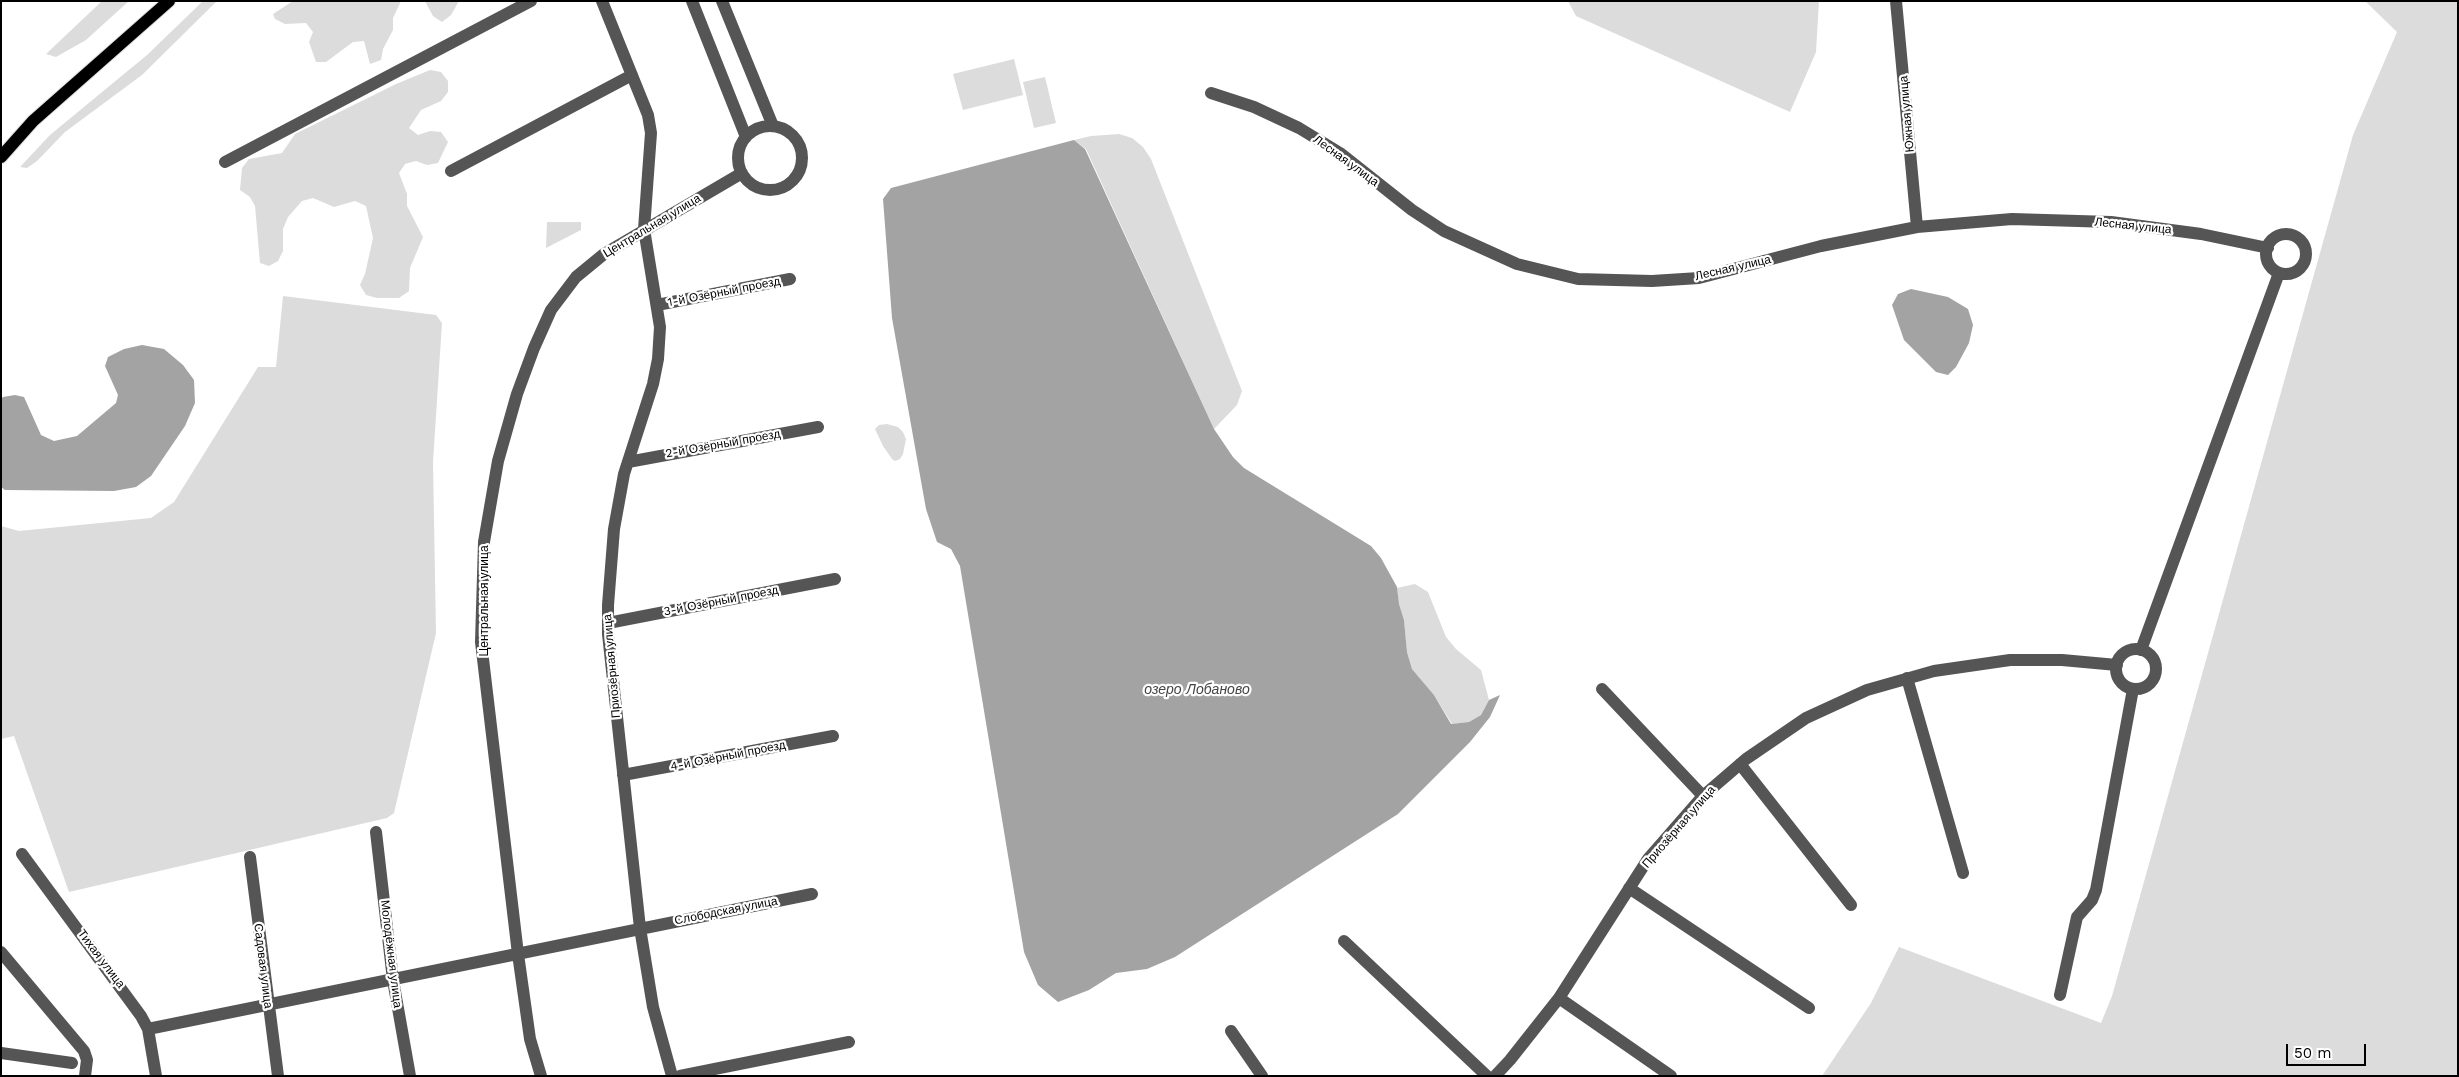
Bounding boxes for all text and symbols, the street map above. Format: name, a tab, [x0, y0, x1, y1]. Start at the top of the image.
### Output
street label: Южная улица	[1896, 75, 1918, 153]
street label: Лесная улица	[1310, 132, 1382, 190]
street label: Центральная улица	[601, 191, 703, 261]
street label: Лесная улица	[2094, 215, 2172, 237]
street label: Лесная улица	[1694, 252, 1772, 284]
street label: 1-й Озёрный проезд	[667, 274, 781, 310]
street label: 2-й Озёрный проезд	[664, 427, 782, 461]
street label: Центральная улица	[477, 545, 491, 657]
street label: 3-й Озёрный проезд	[662, 583, 780, 619]
street label: Приозёрная улица	[600, 613, 624, 719]
water label: озеро Лобаново	[1144, 682, 1250, 698]
street label: 4-й Озёрный проезд	[669, 738, 787, 774]
street label: Приозёрная улица	[1639, 783, 1719, 871]
street label: Слободская улица	[673, 894, 779, 928]
street label: Молодёжная улица	[377, 899, 405, 1009]
street label: Садовая улица	[251, 923, 275, 1009]
street label: Тихая улица	[74, 927, 128, 991]
scale bar	[2289, 1034, 2369, 1066]
text: 50 m	[2294, 1044, 2331, 1062]

